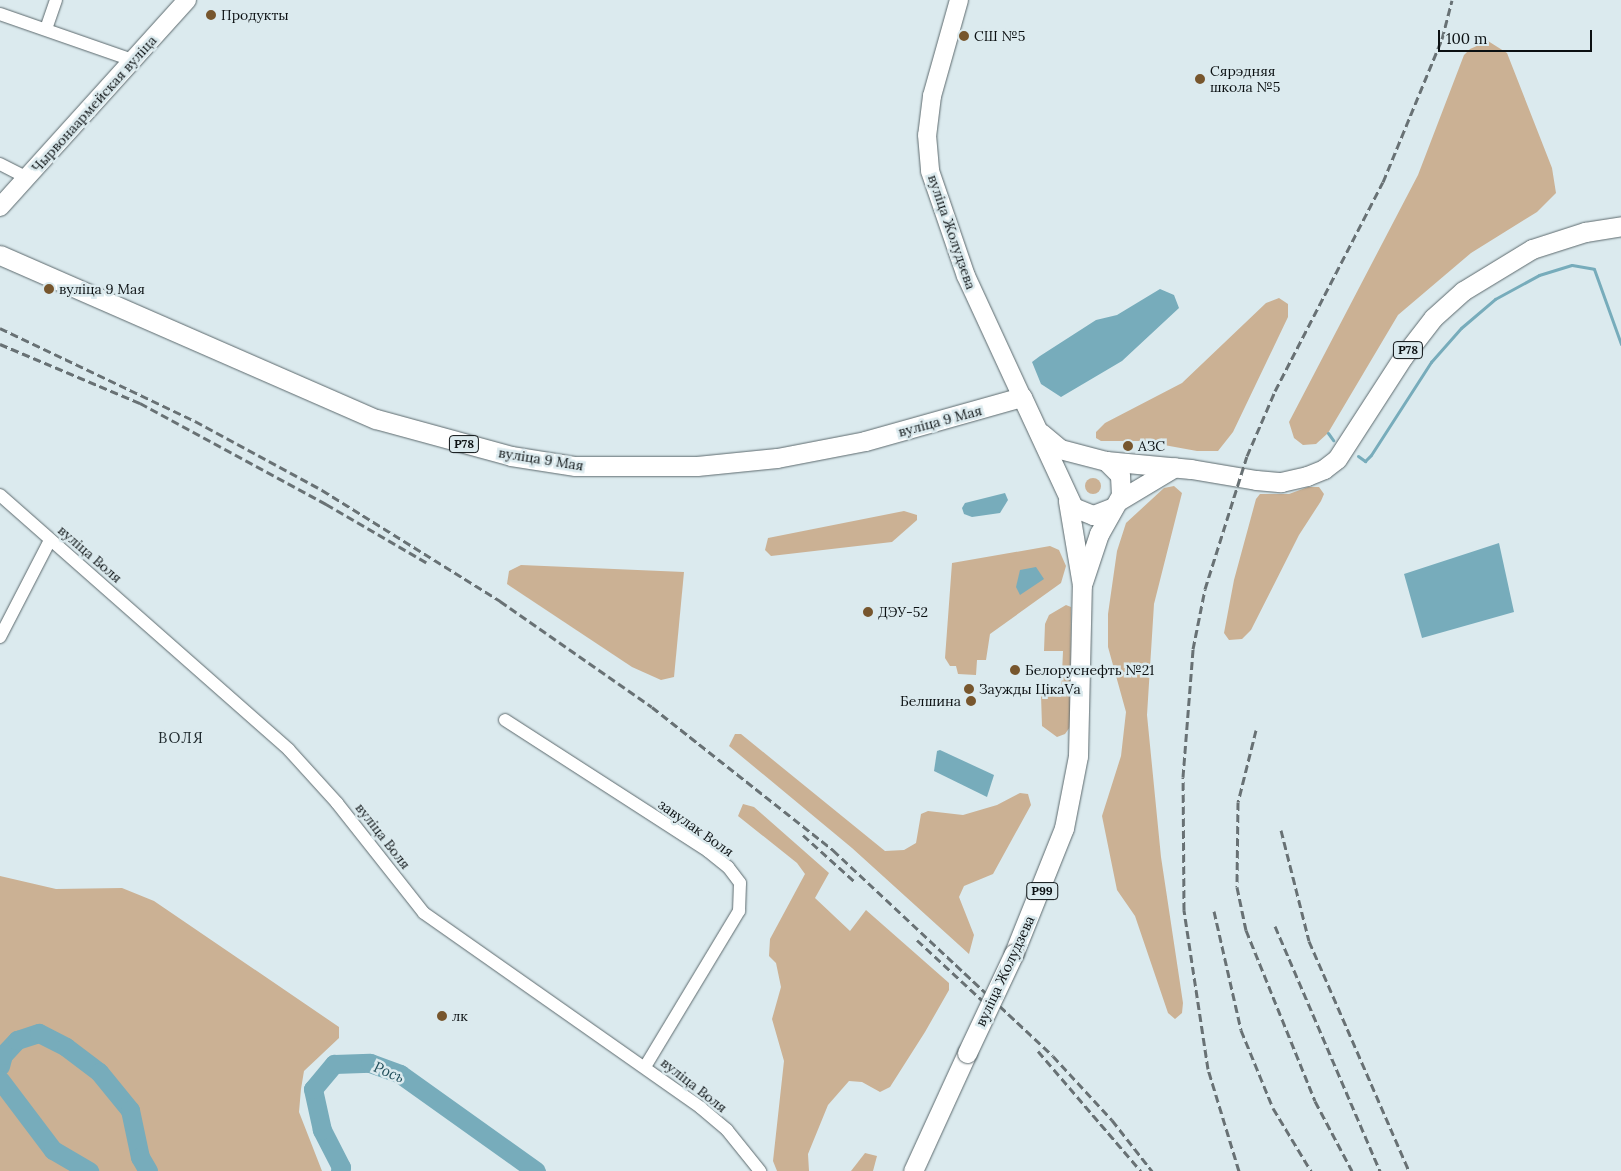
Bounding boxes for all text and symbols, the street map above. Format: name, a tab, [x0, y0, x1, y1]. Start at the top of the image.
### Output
place label: Продукты	[221, 7, 289, 23]
marker: Продукты	[205, 9, 217, 21]
scale bar	[1441, 20, 1595, 52]
place label: СШ №5	[974, 28, 1025, 44]
text: 100 m	[1446, 29, 1487, 48]
marker: СШ №5	[958, 30, 970, 42]
street label: Чырвонаармейская вуліца	[28, 32, 160, 176]
place label: Сярэдняя школа №5	[1210, 63, 1280, 95]
marker: Сярэдняя школа №5	[1194, 73, 1206, 85]
street label: вуліца Жолудзева	[924, 172, 980, 292]
place label: вуліца 9 Мая	[59, 281, 145, 297]
marker: вуліца 9 Мая	[43, 283, 55, 295]
road number: Р78	[1392, 340, 1424, 360]
street label: вуліца 9 Мая	[896, 402, 984, 440]
road number: Р78	[448, 434, 480, 454]
place label: АЗС	[1138, 438, 1165, 454]
marker: АЗС	[1122, 440, 1134, 452]
street label: вуліца 9 Мая	[497, 444, 585, 474]
street label: вуліца Воля	[55, 522, 125, 586]
place label: ДЭУ-52	[878, 604, 928, 620]
marker: ДЭУ-52	[862, 606, 874, 618]
place label: Белоруснефть №21	[1025, 662, 1154, 678]
marker: Белоруснефть №21	[1009, 664, 1021, 676]
place label: Заужды ЦікаVа	[979, 681, 1081, 697]
marker: Заужды ЦікаVа	[963, 683, 975, 695]
place label: Белшина	[900, 693, 961, 709]
marker: Белшина	[965, 695, 977, 707]
district label: ВОЛЯ	[158, 729, 204, 747]
street label: завулак Воля	[655, 796, 737, 860]
street label: вуліца Воля	[352, 800, 414, 872]
road number: Р99	[1026, 881, 1058, 900]
street label: вуліца Жолудзева	[972, 913, 1038, 1029]
place label: лк	[452, 1008, 468, 1024]
marker: лк	[436, 1010, 448, 1022]
street label: вуліца Воля	[658, 1054, 730, 1116]
water label: Рось	[371, 1058, 407, 1086]

